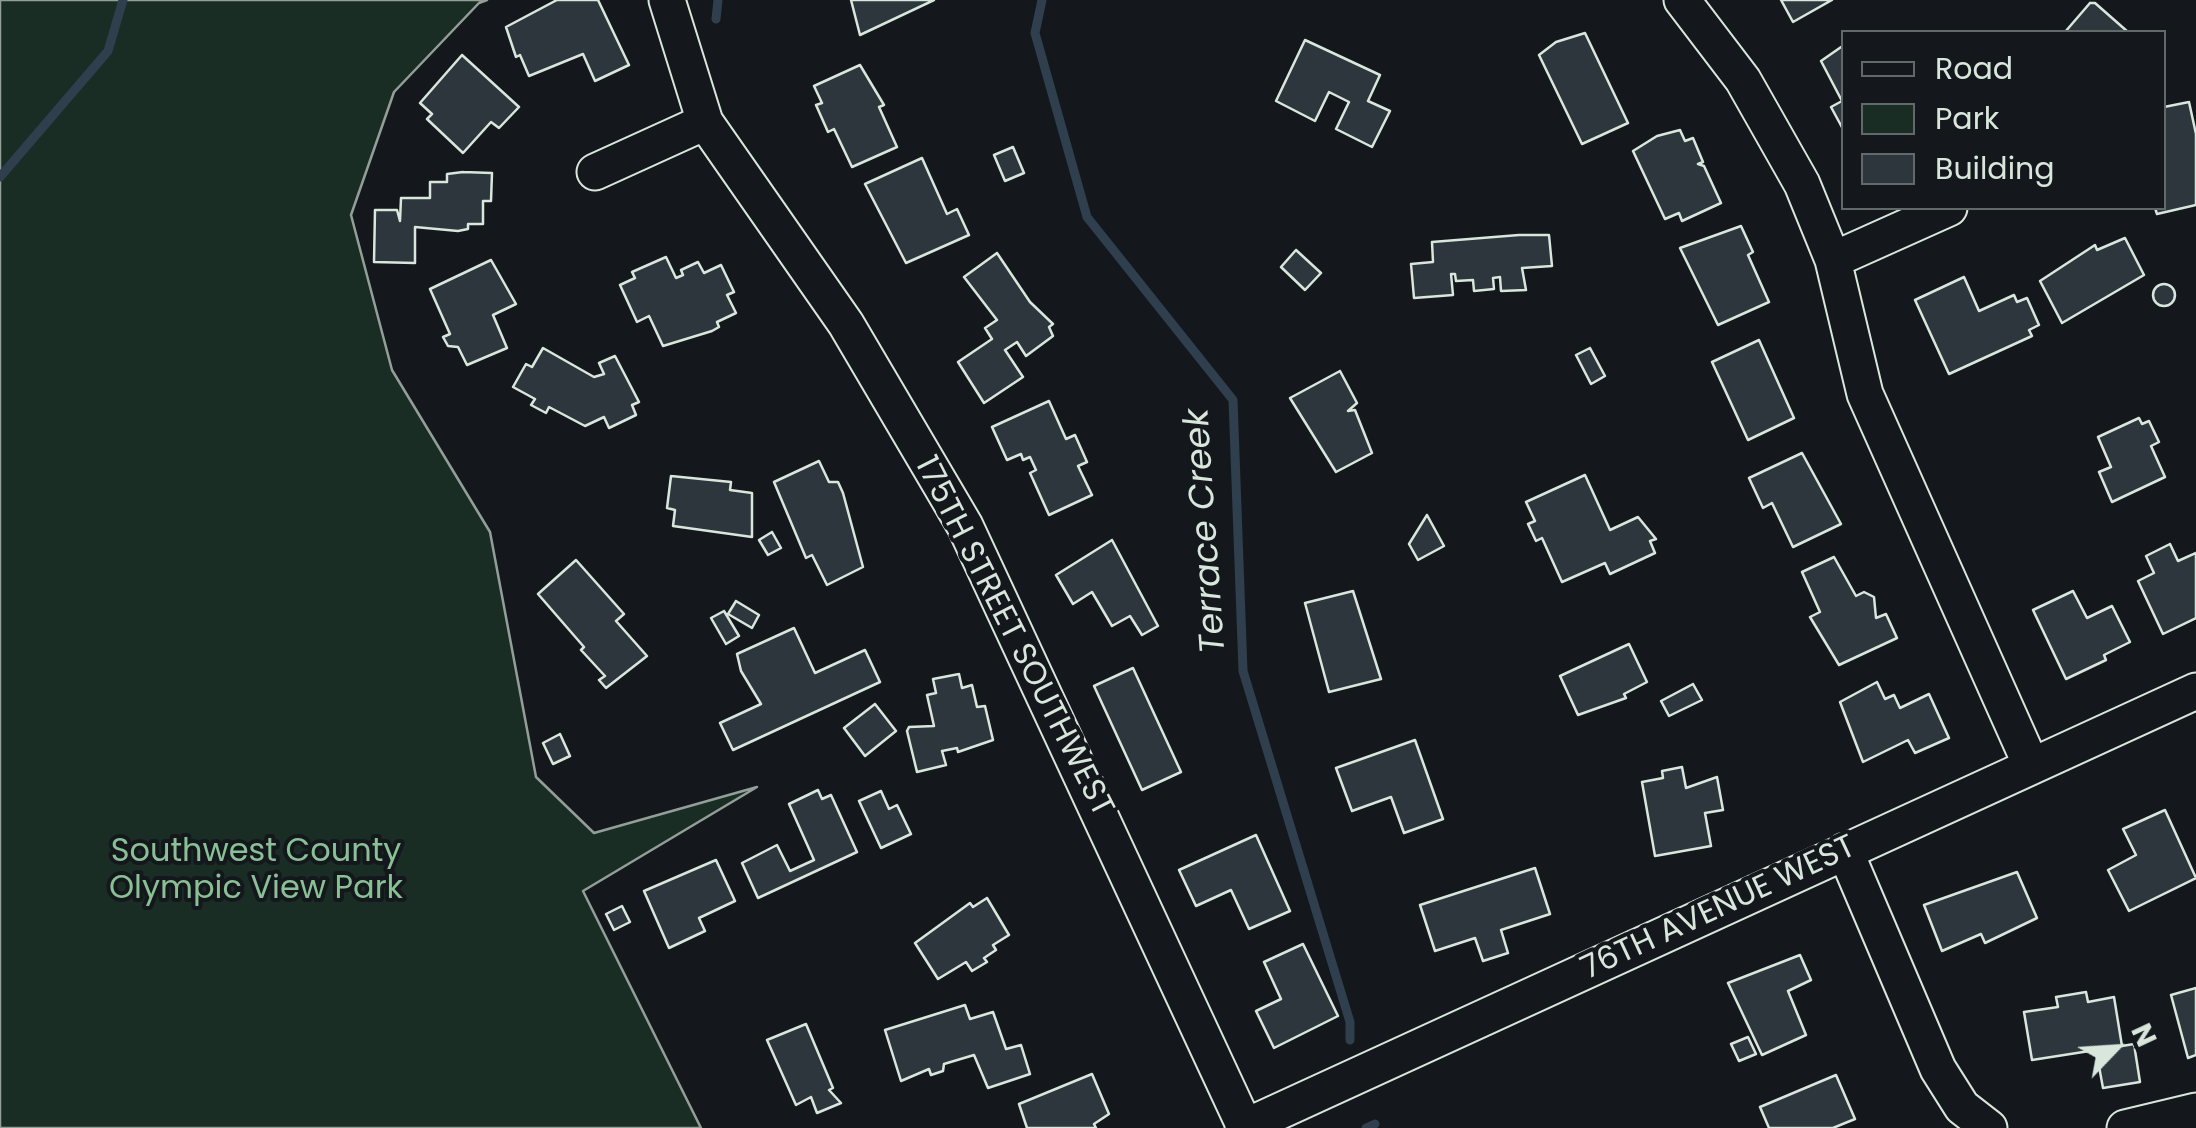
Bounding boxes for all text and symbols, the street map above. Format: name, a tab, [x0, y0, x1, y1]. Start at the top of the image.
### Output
legend	[1841, 30, 2166, 210]
text: Road	[1935, 47, 2013, 90]
text: Park	[1935, 97, 1999, 140]
text: Building	[1935, 147, 2055, 190]
water label: Terrace Creek	[1177, 407, 1237, 655]
street label: 175TH STREET SOUTHWEST	[905, 451, 1121, 823]
street label: 76TH AVENUE WEST	[1576, 829, 1862, 989]
park label: Southwest County Olympic View Park	[109, 834, 403, 909]
north arrow	[2066, 998, 2166, 1098]
text: N	[2122, 1017, 2166, 1053]

